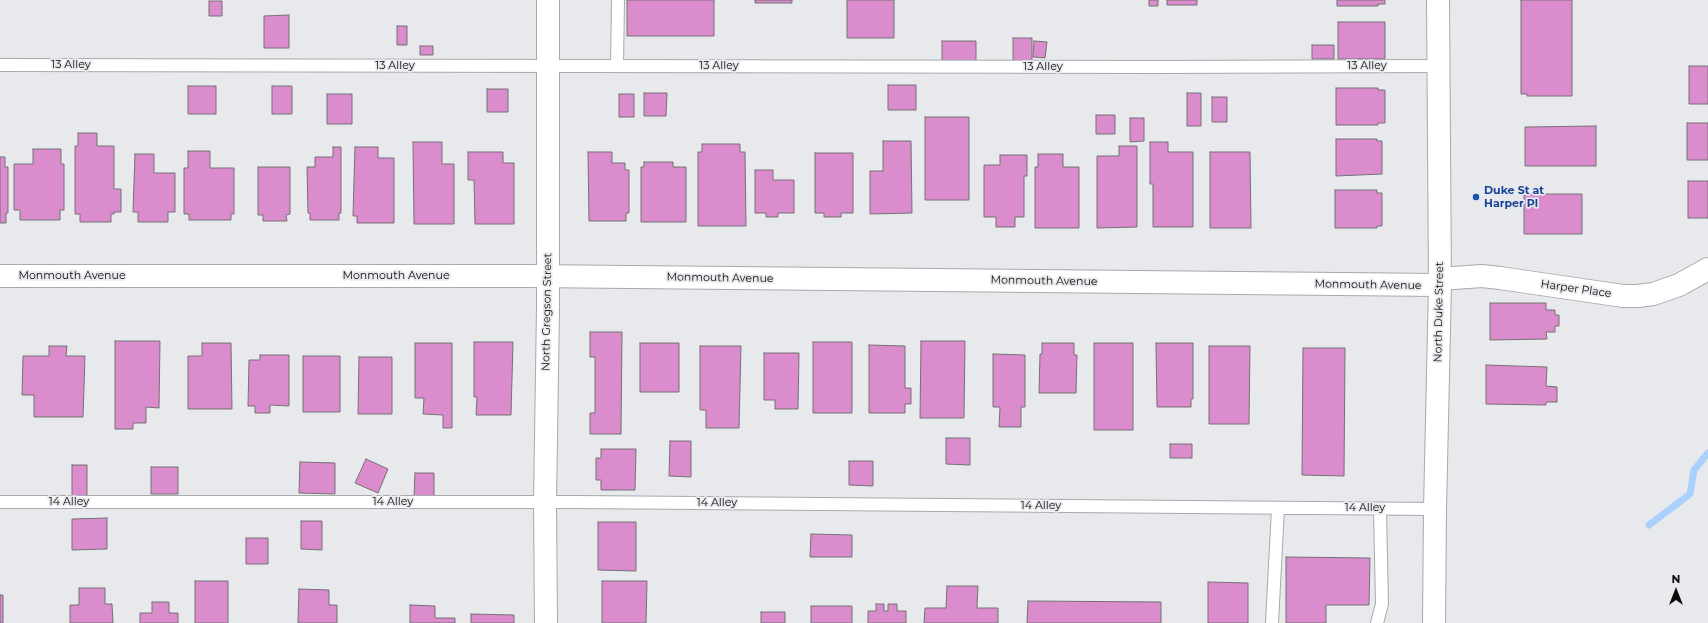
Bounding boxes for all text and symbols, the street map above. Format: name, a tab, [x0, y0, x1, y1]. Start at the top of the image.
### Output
street label: 13 Alley	[51, 58, 91, 72]
street label: 13 Alley	[375, 59, 415, 73]
street label: 13 Alley	[699, 59, 739, 73]
street label: 13 Alley	[1347, 59, 1387, 73]
street label: 13 Alley	[1023, 60, 1063, 74]
place label: Duke St at Harper Pl	[1484, 184, 1544, 210]
marker: Duke St at Harper Pl	[1471, 192, 1481, 202]
street label: North Gregson Street	[539, 253, 555, 371]
street label: North Duke Street	[1432, 261, 1446, 363]
street label: Monmouth Avenue	[18, 269, 126, 283]
street label: Monmouth Avenue	[342, 269, 450, 283]
street label: Monmouth Avenue	[666, 270, 774, 286]
street label: Monmouth Avenue	[990, 273, 1098, 289]
street label: Monmouth Avenue	[1314, 277, 1422, 293]
street label: Harper Place	[1540, 278, 1612, 300]
street label: 14 Alley	[49, 495, 89, 509]
street label: 14 Alley	[373, 495, 413, 509]
street label: 14 Alley	[697, 496, 737, 510]
street label: 14 Alley	[1021, 499, 1061, 513]
street label: 14 Alley	[1345, 501, 1385, 515]
north arrow	[1656, 571, 1696, 611]
text: N	[1672, 572, 1680, 586]

